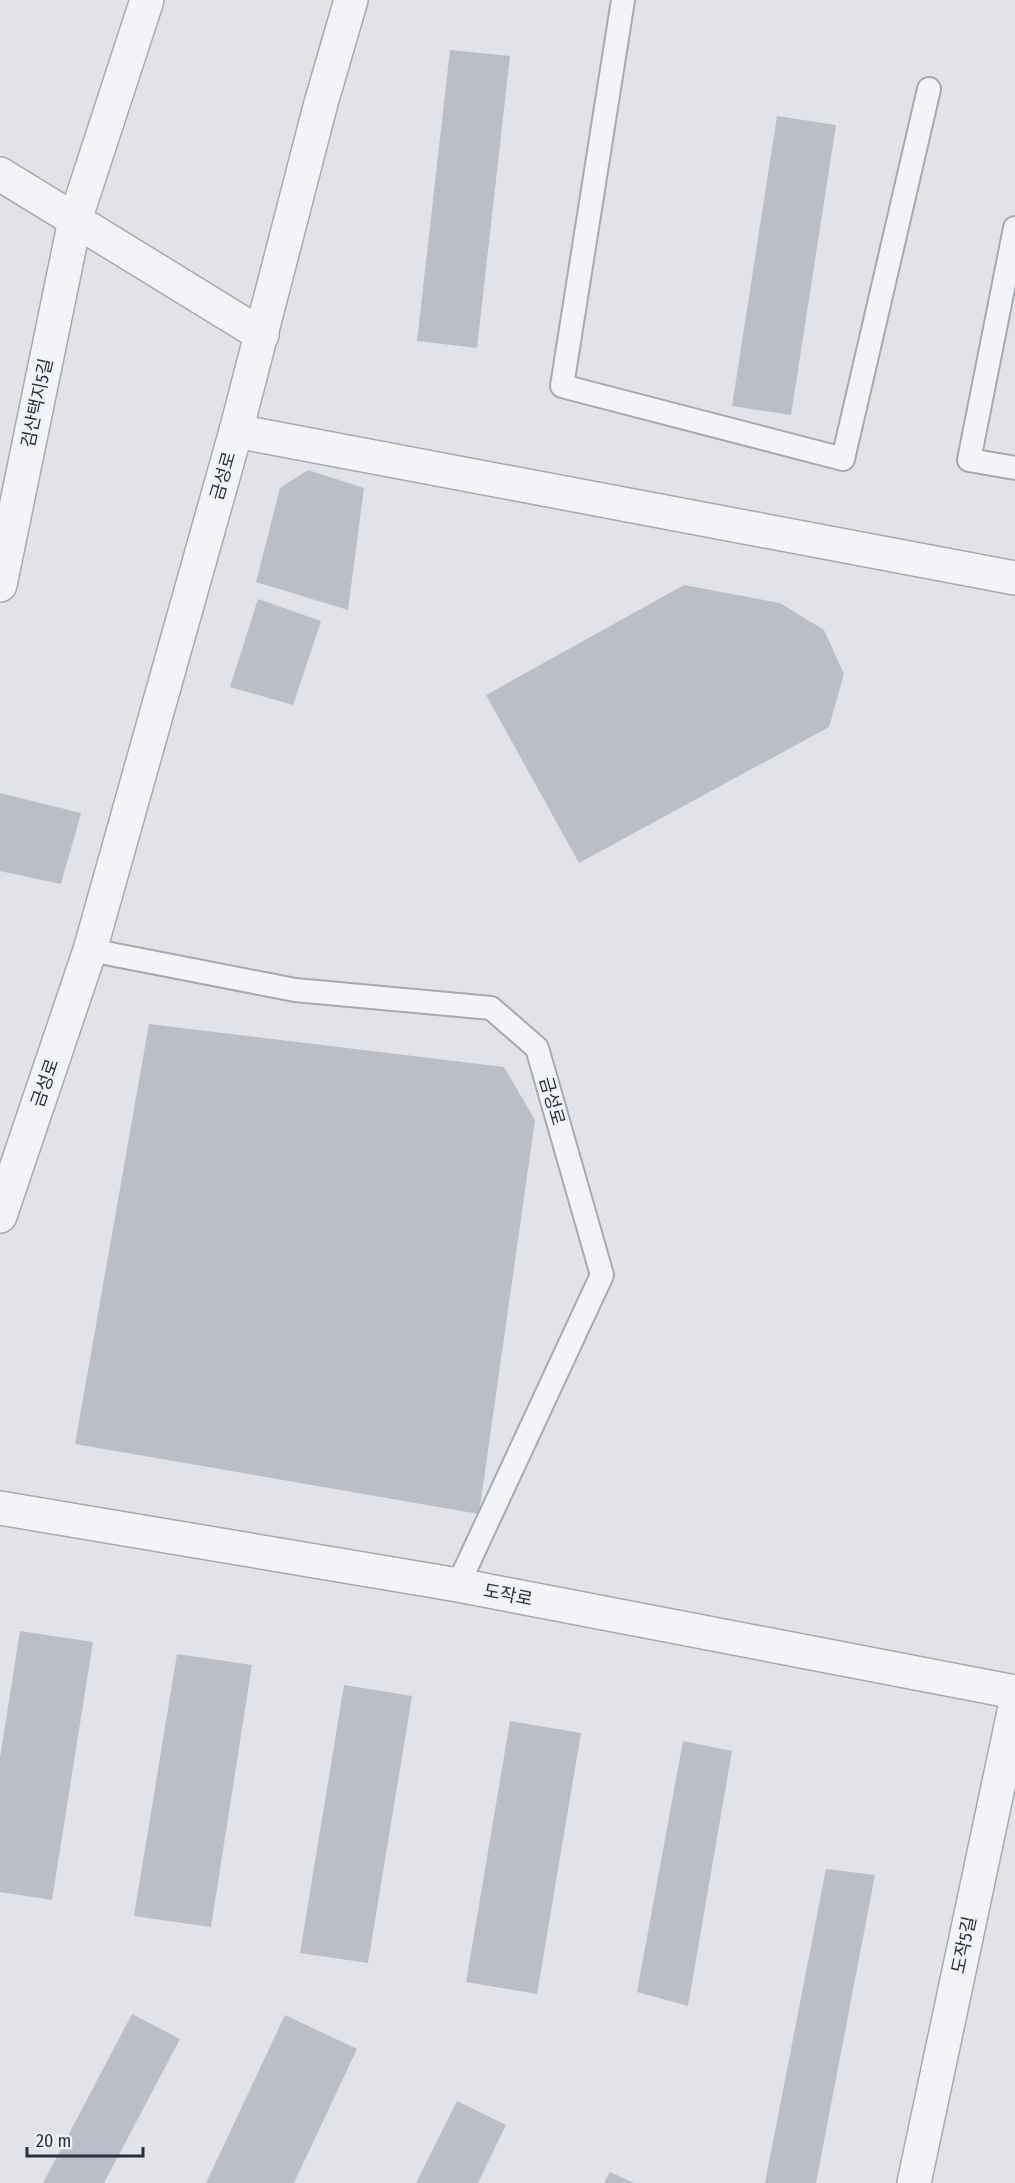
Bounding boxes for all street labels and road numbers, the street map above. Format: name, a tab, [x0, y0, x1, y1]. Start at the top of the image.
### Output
street label: 검산택지5길	[17, 356, 57, 450]
street label: 금성로	[206, 449, 240, 503]
street label: 금성로	[27, 1056, 63, 1110]
street label: 금성로	[535, 1074, 569, 1128]
street label: 도작로	[482, 1579, 534, 1611]
street label: 도작5길	[947, 1914, 981, 1976]

